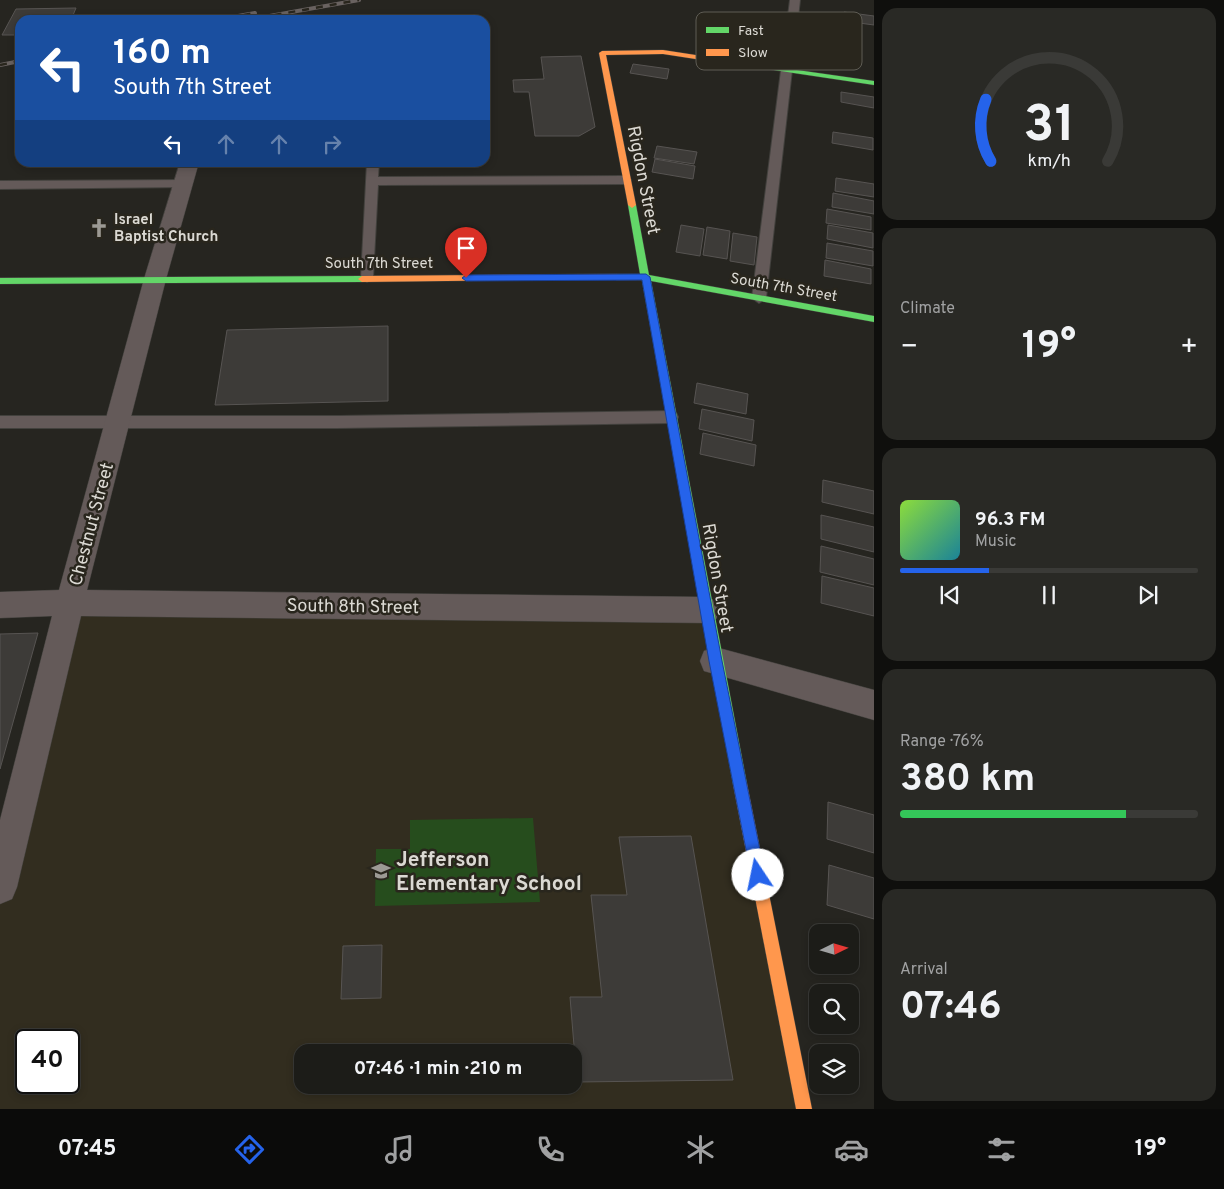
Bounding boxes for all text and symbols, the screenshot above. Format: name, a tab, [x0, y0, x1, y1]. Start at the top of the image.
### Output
legend	[696, 12, 862, 70]
text: Fast	[738, 23, 764, 40]
text: 160 m	[113, 32, 211, 76]
icon: left	[30, 35, 95, 100]
text: Slow	[738, 45, 768, 62]
text: South 7th Street	[113, 75, 272, 102]
text: 31	[1023, 94, 1075, 160]
street label: Rigdon Street	[621, 124, 664, 237]
icon: left	[159, 130, 187, 158]
icon: ahead	[212, 130, 240, 158]
icon: ahead	[265, 130, 293, 158]
icon: right	[318, 130, 346, 158]
text: km/h	[1027, 150, 1071, 173]
place label: Israel Baptist Church	[114, 211, 218, 247]
church icon: Israel Baptist Church	[88, 217, 110, 239]
pin	[445, 227, 487, 278]
icon: arrive	[452, 234, 480, 262]
street label: South 7th Street	[325, 255, 433, 274]
street label: South 7th Street	[729, 270, 839, 307]
text: Climate	[900, 299, 955, 319]
text: 19°	[1022, 323, 1076, 372]
text: −	[900, 330, 918, 366]
text: +	[1180, 330, 1198, 366]
street label: Chestnut Street	[65, 460, 120, 589]
text: 96.3 FM	[975, 508, 1045, 532]
street label: Rigdon Street	[696, 522, 737, 635]
text: Music	[975, 532, 1016, 552]
icon: previous	[936, 581, 964, 609]
icon: pause	[1035, 581, 1063, 609]
icon: next	[1134, 581, 1162, 609]
street label: South 8th Street	[287, 595, 419, 620]
text: Range · 76%	[900, 732, 984, 752]
text: 380 km	[900, 756, 1035, 805]
place label: Jefferson Elementary School	[396, 847, 582, 898]
position arrow	[731, 848, 783, 900]
school or university icon: Jefferson Elementary School	[370, 860, 392, 882]
north arrow	[809, 924, 859, 974]
map controls	[809, 924, 859, 1094]
text: Arrival	[900, 960, 948, 980]
button: search	[809, 984, 859, 1034]
text: 07:46	[900, 984, 1002, 1033]
speed limit sign: 40	[15, 1029, 80, 1094]
button: layers	[809, 1044, 859, 1094]
text: 07:46 · 1 min · 210 m	[354, 1057, 522, 1081]
icon: directions	[232, 1132, 267, 1167]
icon: music	[382, 1132, 417, 1167]
icon: phone	[533, 1132, 568, 1167]
icon: climate	[683, 1132, 718, 1167]
icon: car	[834, 1132, 869, 1167]
icon: filters	[984, 1132, 1019, 1167]
text: 07:45	[58, 1136, 117, 1163]
text: 19°	[1135, 1136, 1166, 1163]

